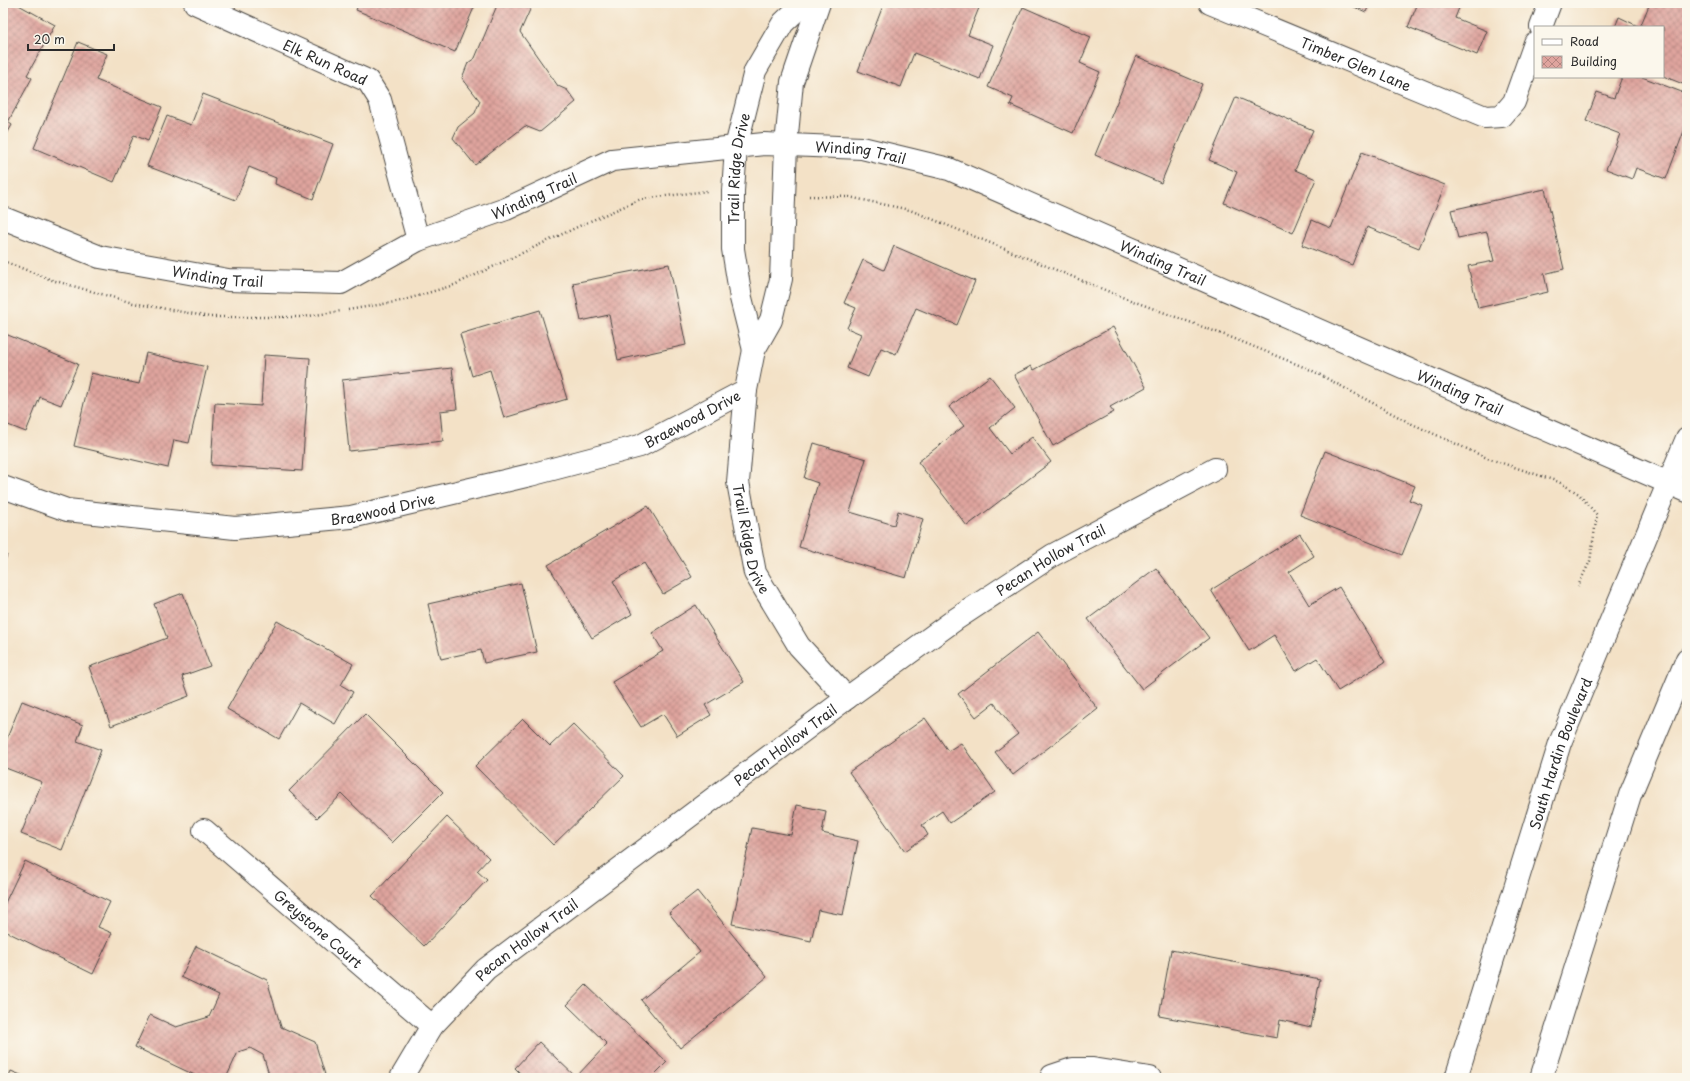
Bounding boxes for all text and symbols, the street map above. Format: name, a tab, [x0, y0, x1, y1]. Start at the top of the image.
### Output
scale bar	[28, 26, 114, 52]
legend	[1534, 26, 1664, 78]
text: 20 m	[34, 30, 65, 48]
street label: Timber Glen Lane	[1297, 31, 1415, 96]
text: Road	[1570, 32, 1599, 50]
street label: Elk Run Road	[280, 34, 371, 90]
text: Building	[1570, 52, 1617, 70]
street label: Trail Ridge Drive	[723, 110, 755, 225]
street label: Winding Trail	[815, 136, 908, 169]
street label: Winding Trail	[488, 167, 580, 224]
street label: Winding Trail	[1117, 234, 1210, 290]
street label: Winding Trail	[170, 260, 264, 291]
street label: Winding Trail	[1414, 364, 1507, 420]
street label: Braewood Drive	[640, 384, 744, 453]
street label: Trail Ridge Drive	[728, 482, 775, 597]
street label: Braewood Drive	[329, 487, 437, 529]
street label: Pecan Hollow Trail	[992, 518, 1109, 601]
street label: South Hardin Boulevard	[1523, 674, 1597, 832]
street label: Pecan Hollow Trail	[729, 699, 841, 790]
street label: Greystone Court	[270, 884, 368, 973]
street label: Pecan Hollow Trail	[470, 893, 582, 985]

